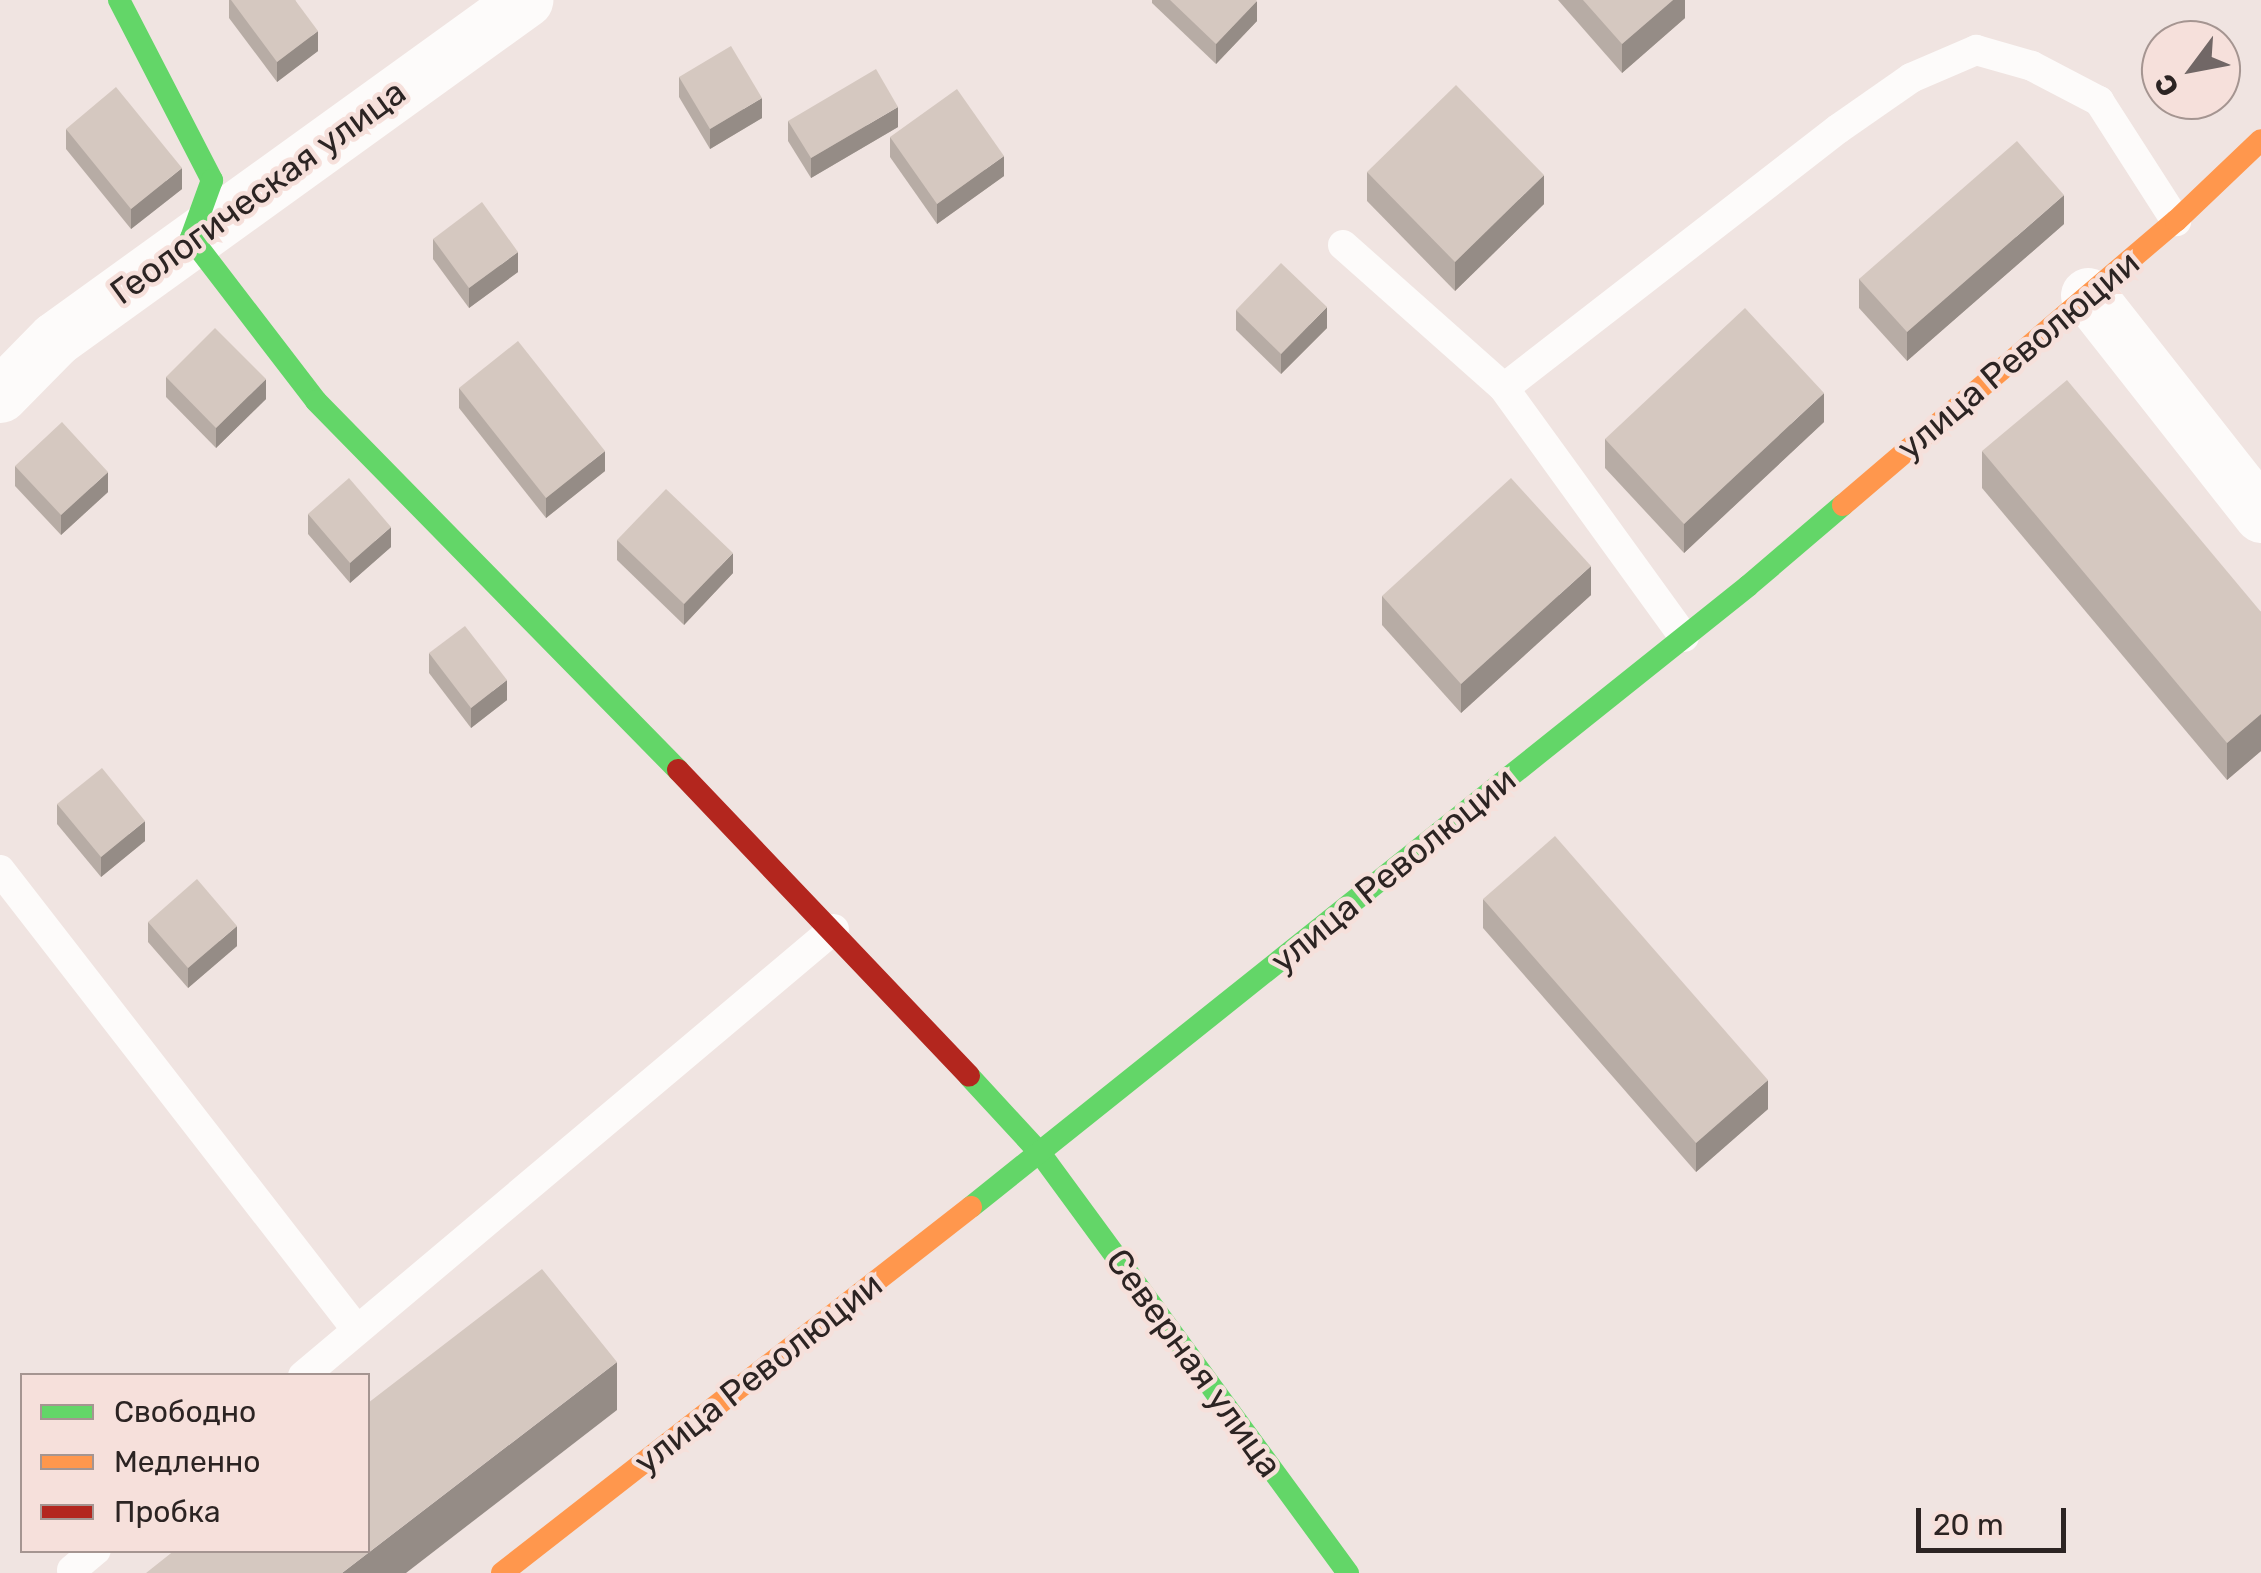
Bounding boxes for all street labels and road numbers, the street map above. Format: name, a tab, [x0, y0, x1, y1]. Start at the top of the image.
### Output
street label: Геологическая улица	[102, 71, 414, 313]
street label: улица Революции	[1888, 241, 2148, 469]
street label: улица Революции	[1262, 758, 1524, 982]
street label: Северная улица	[1097, 1241, 1291, 1485]
street label: улица Революции	[626, 1263, 890, 1483]

